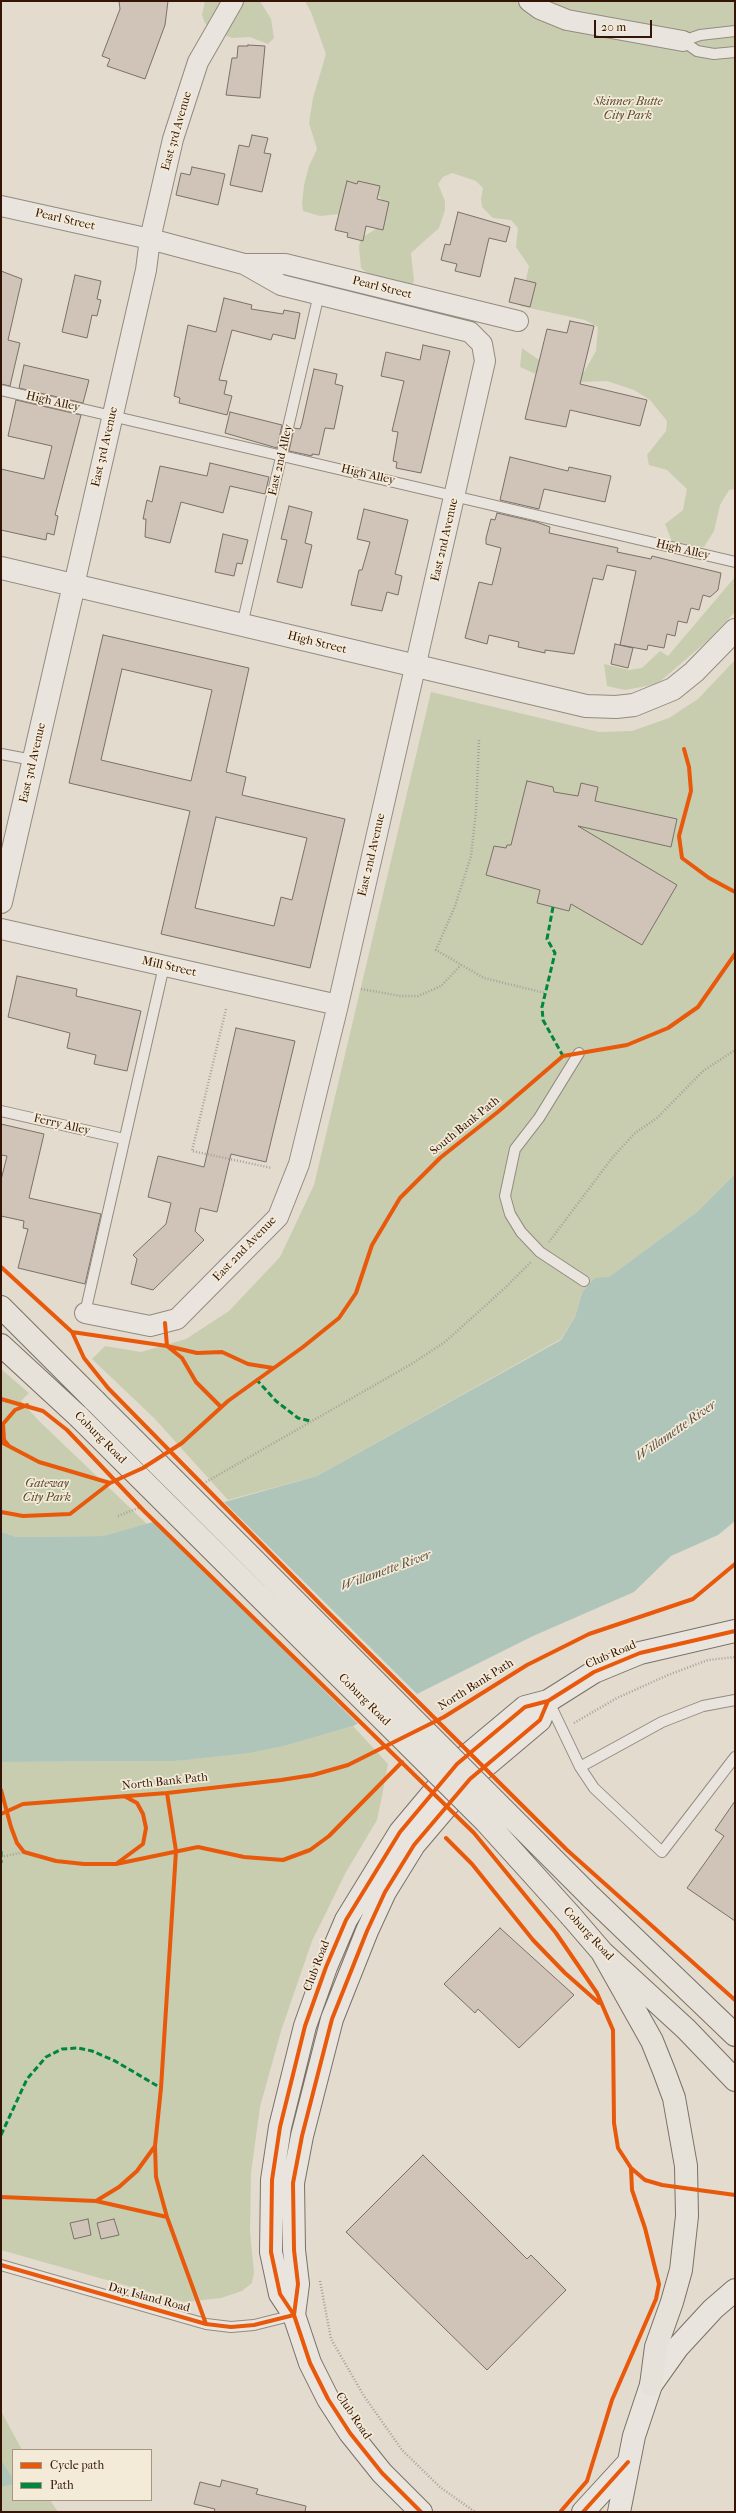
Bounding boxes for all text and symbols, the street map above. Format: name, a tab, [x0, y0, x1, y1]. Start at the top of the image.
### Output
scale bar	[596, 12, 654, 38]
text: 20 m	[601, 20, 626, 34]
street label: East 3rd Avenue	[159, 90, 195, 172]
park label: Skinner Butte City Park	[594, 95, 662, 123]
street label: Pearl Street	[34, 206, 96, 234]
street label: Pearl Street	[351, 274, 413, 302]
street label: High Alley	[24, 389, 82, 415]
street label: East 3rd Avenue	[89, 405, 121, 489]
street label: East 2nd Alley	[266, 423, 296, 497]
street label: High Alley	[339, 462, 397, 488]
street label: East 2nd Avenue	[428, 497, 462, 583]
street label: High Alley	[654, 537, 712, 563]
street label: High Street	[286, 629, 348, 657]
street label: East 3rd Avenue	[17, 721, 49, 805]
street label: East 2nd Avenue	[355, 812, 389, 898]
street label: Mill Street	[140, 954, 198, 980]
street label: South Bank Path	[427, 1094, 503, 1158]
street label: Ferry Alley	[32, 1111, 92, 1139]
street label: East 2nd Avenue	[210, 1213, 280, 1285]
water label: Willamette River	[633, 1397, 719, 1465]
street label: Coburg Road	[71, 1409, 129, 1467]
park label: Gateway City Park	[23, 1477, 71, 1505]
water label: Willamette River	[339, 1547, 433, 1595]
street label: Club Road	[584, 1638, 638, 1672]
street label: North Bank Path	[436, 1656, 516, 1714]
street label: Coburg Road	[335, 1671, 393, 1729]
street label: North Bank Path	[121, 1770, 209, 1794]
street label: Coburg Road	[560, 1904, 616, 1964]
street label: Club Road	[301, 1938, 333, 1994]
street label: Day Island Road	[106, 2280, 192, 2316]
street label: Club Road	[332, 2390, 374, 2442]
legend	[12, 2449, 152, 2501]
text: Cycle path	[50, 2458, 104, 2472]
text: Path	[50, 2478, 74, 2492]

